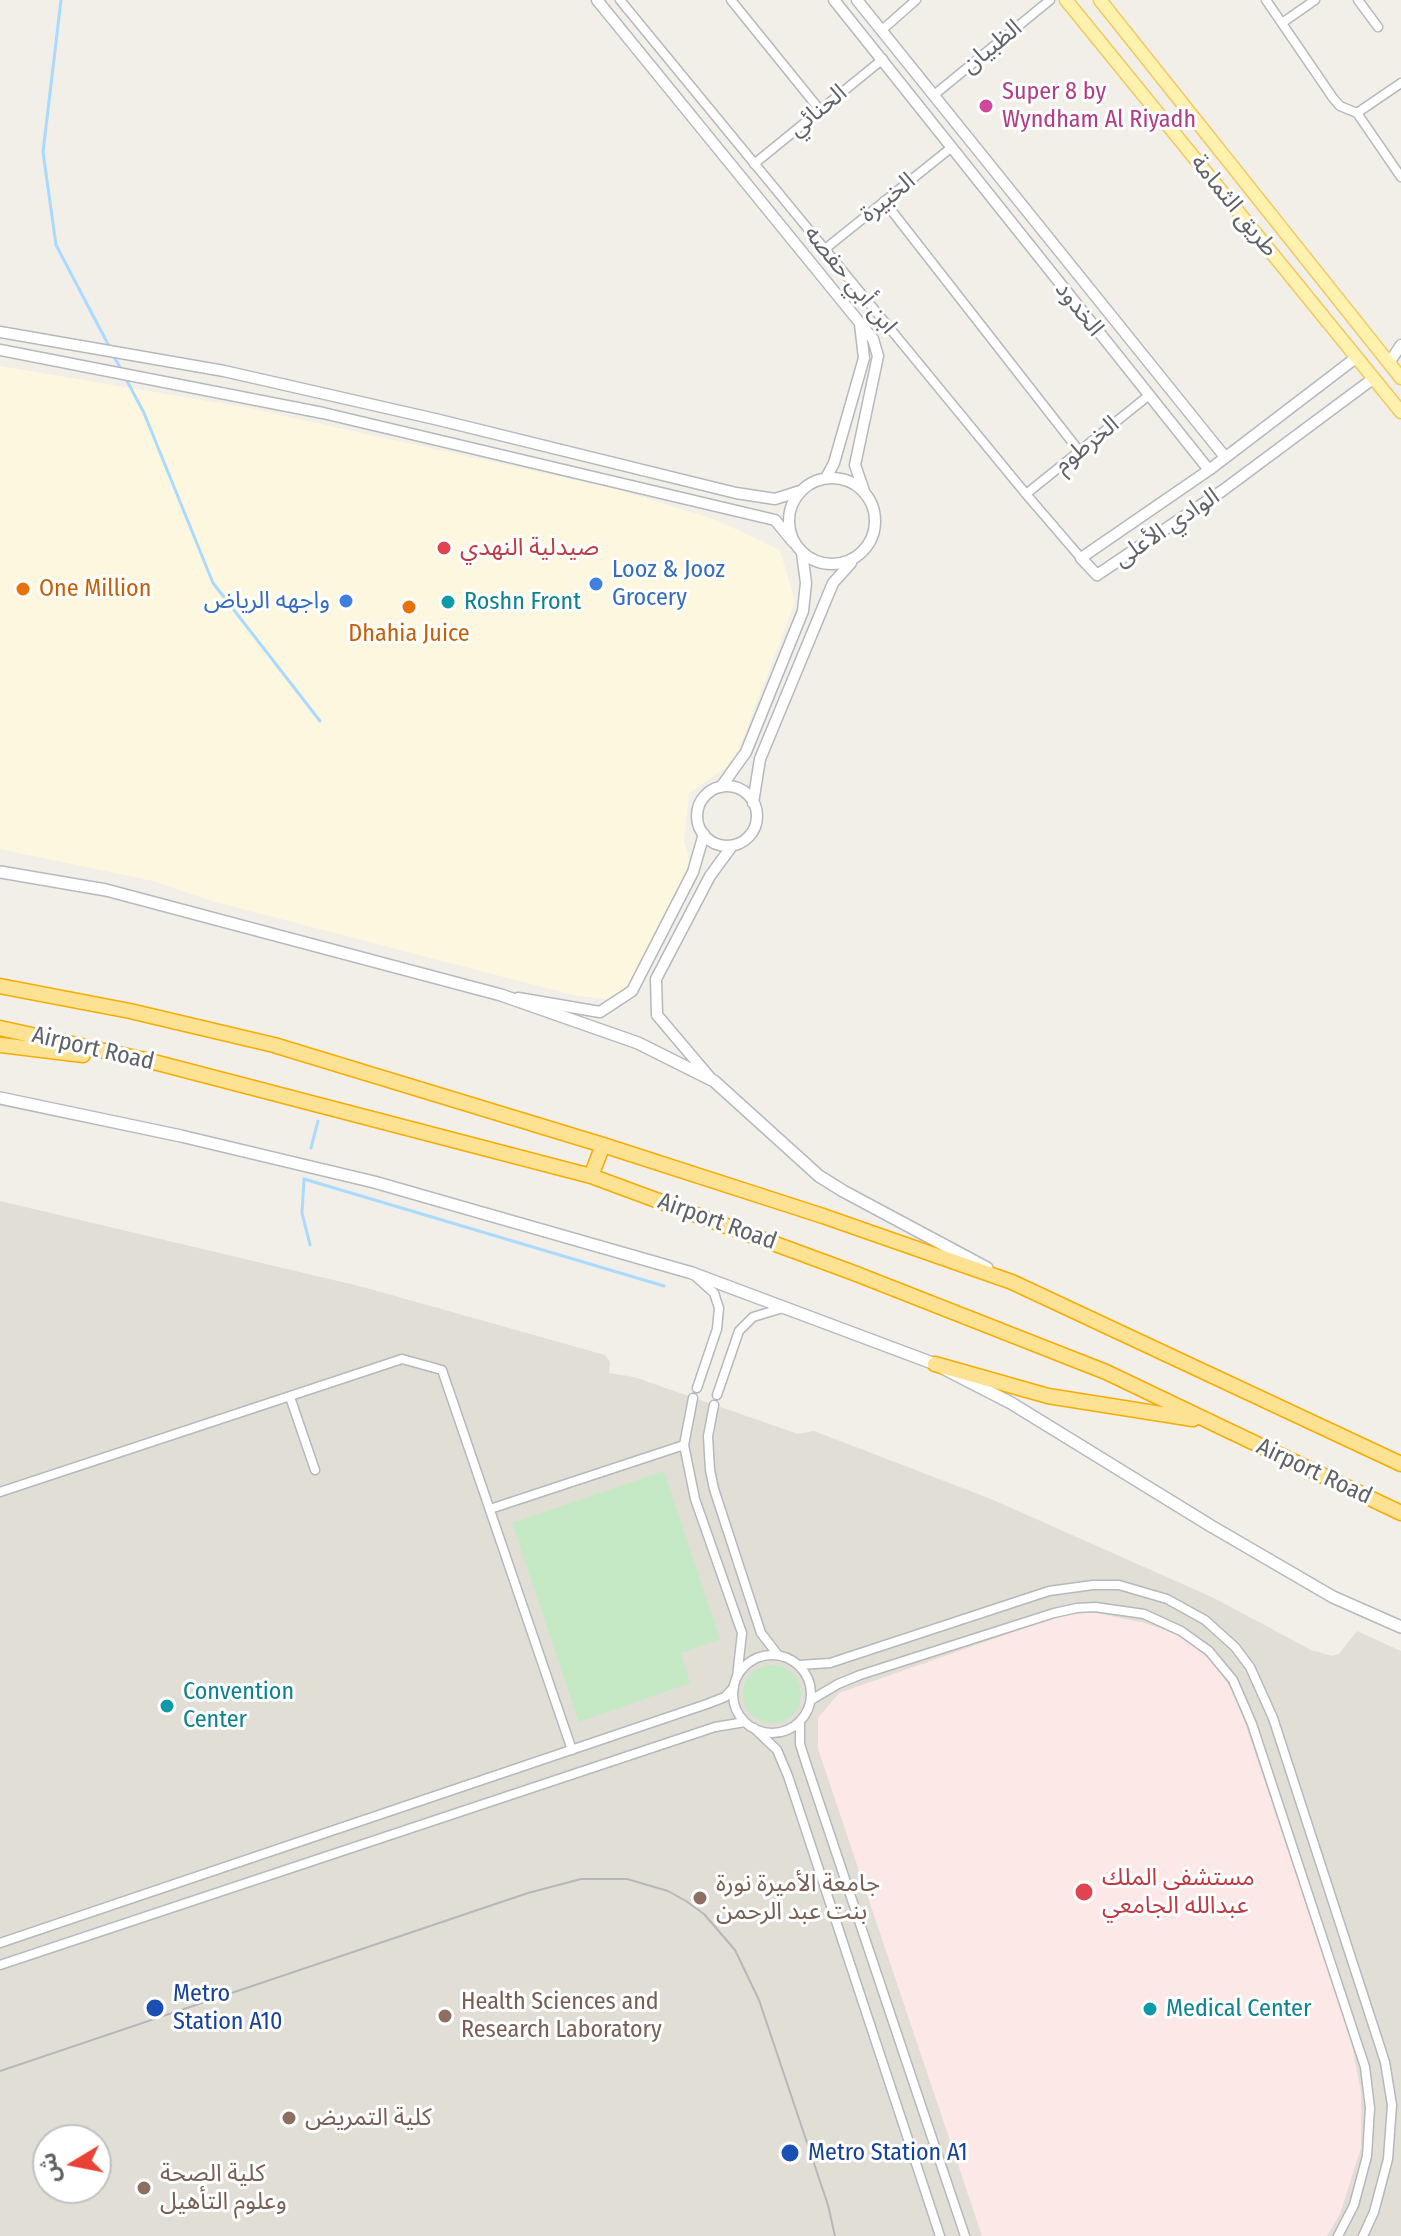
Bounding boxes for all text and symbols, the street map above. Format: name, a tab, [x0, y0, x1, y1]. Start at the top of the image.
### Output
street label: الظبيان	[956, 14, 1028, 80]
place label: Super 8 by Wyndham Al Riyadh	[1002, 78, 1196, 134]
street label: الحنائي	[783, 79, 853, 143]
marker: Super 8 by Wyndham Al Riyadh	[977, 97, 995, 115]
street label: طريق الثمامة	[1184, 149, 1284, 263]
street label: الخبيرة	[855, 167, 921, 229]
street label: ابن أبي حفصه	[798, 220, 902, 340]
street label: الخدود	[1049, 276, 1109, 342]
street label: الخرطوم	[1049, 410, 1125, 480]
street label: الوادي الأعلى	[1109, 482, 1225, 574]
place label: صيدلية النهدي	[460, 534, 599, 562]
marker: صيدلية النهدي	[435, 539, 453, 557]
place label: Looz & Jooz Grocery	[612, 556, 725, 612]
place label: One Million	[39, 575, 151, 603]
marker: Looz & Jooz Grocery	[587, 575, 605, 593]
marker: One Million	[14, 580, 32, 598]
place label: واجهه الرياض	[204, 587, 330, 615]
place label: Roshn Front	[464, 588, 581, 616]
marker: واجهه الرياض	[337, 592, 355, 610]
marker: Roshn Front	[439, 593, 457, 611]
marker: Dhahia Juice	[400, 598, 418, 616]
place label: Dhahia Juice	[348, 620, 470, 648]
street label: Airport Road	[29, 1021, 157, 1077]
street label: Airport Road	[654, 1187, 780, 1257]
street label: Airport Road	[1252, 1433, 1376, 1511]
place label: Convention Center	[183, 1678, 294, 1734]
marker: Convention Center	[158, 1697, 176, 1715]
place label: مستشفى الملك عبدالله الجامعي	[1102, 1864, 1255, 1920]
place label: جامعة الأميرة نورة بنت عبد الرحمن	[716, 1870, 880, 1926]
marker: مستشفى الملك عبدالله الجامعي	[1073, 1881, 1095, 1903]
marker: جامعة الأميرة نورة بنت عبد الرحمن	[691, 1889, 709, 1907]
place label: Metro Station A10	[173, 1980, 282, 2036]
place label: Health Sciences and Research Laboratory	[461, 1988, 662, 2044]
place label: Medical Center	[1166, 1995, 1311, 2023]
marker: Metro Station A10	[144, 1997, 166, 2019]
marker: Medical Center	[1141, 2000, 1159, 2018]
marker: Health Sciences and Research Laboratory	[436, 2007, 454, 2025]
place label: كلية التمريض	[305, 2104, 432, 2132]
marker: كلية التمريض	[280, 2109, 298, 2127]
north arrow	[32, 2124, 112, 2204]
place label: Metro Station A1	[808, 2139, 968, 2167]
marker: Metro Station A1	[779, 2142, 801, 2164]
text: ش	[34, 2151, 66, 2185]
place label: كلية الصحة وعلوم التأهيل	[160, 2160, 287, 2216]
marker: كلية الصحة وعلوم التأهيل	[135, 2179, 153, 2197]

